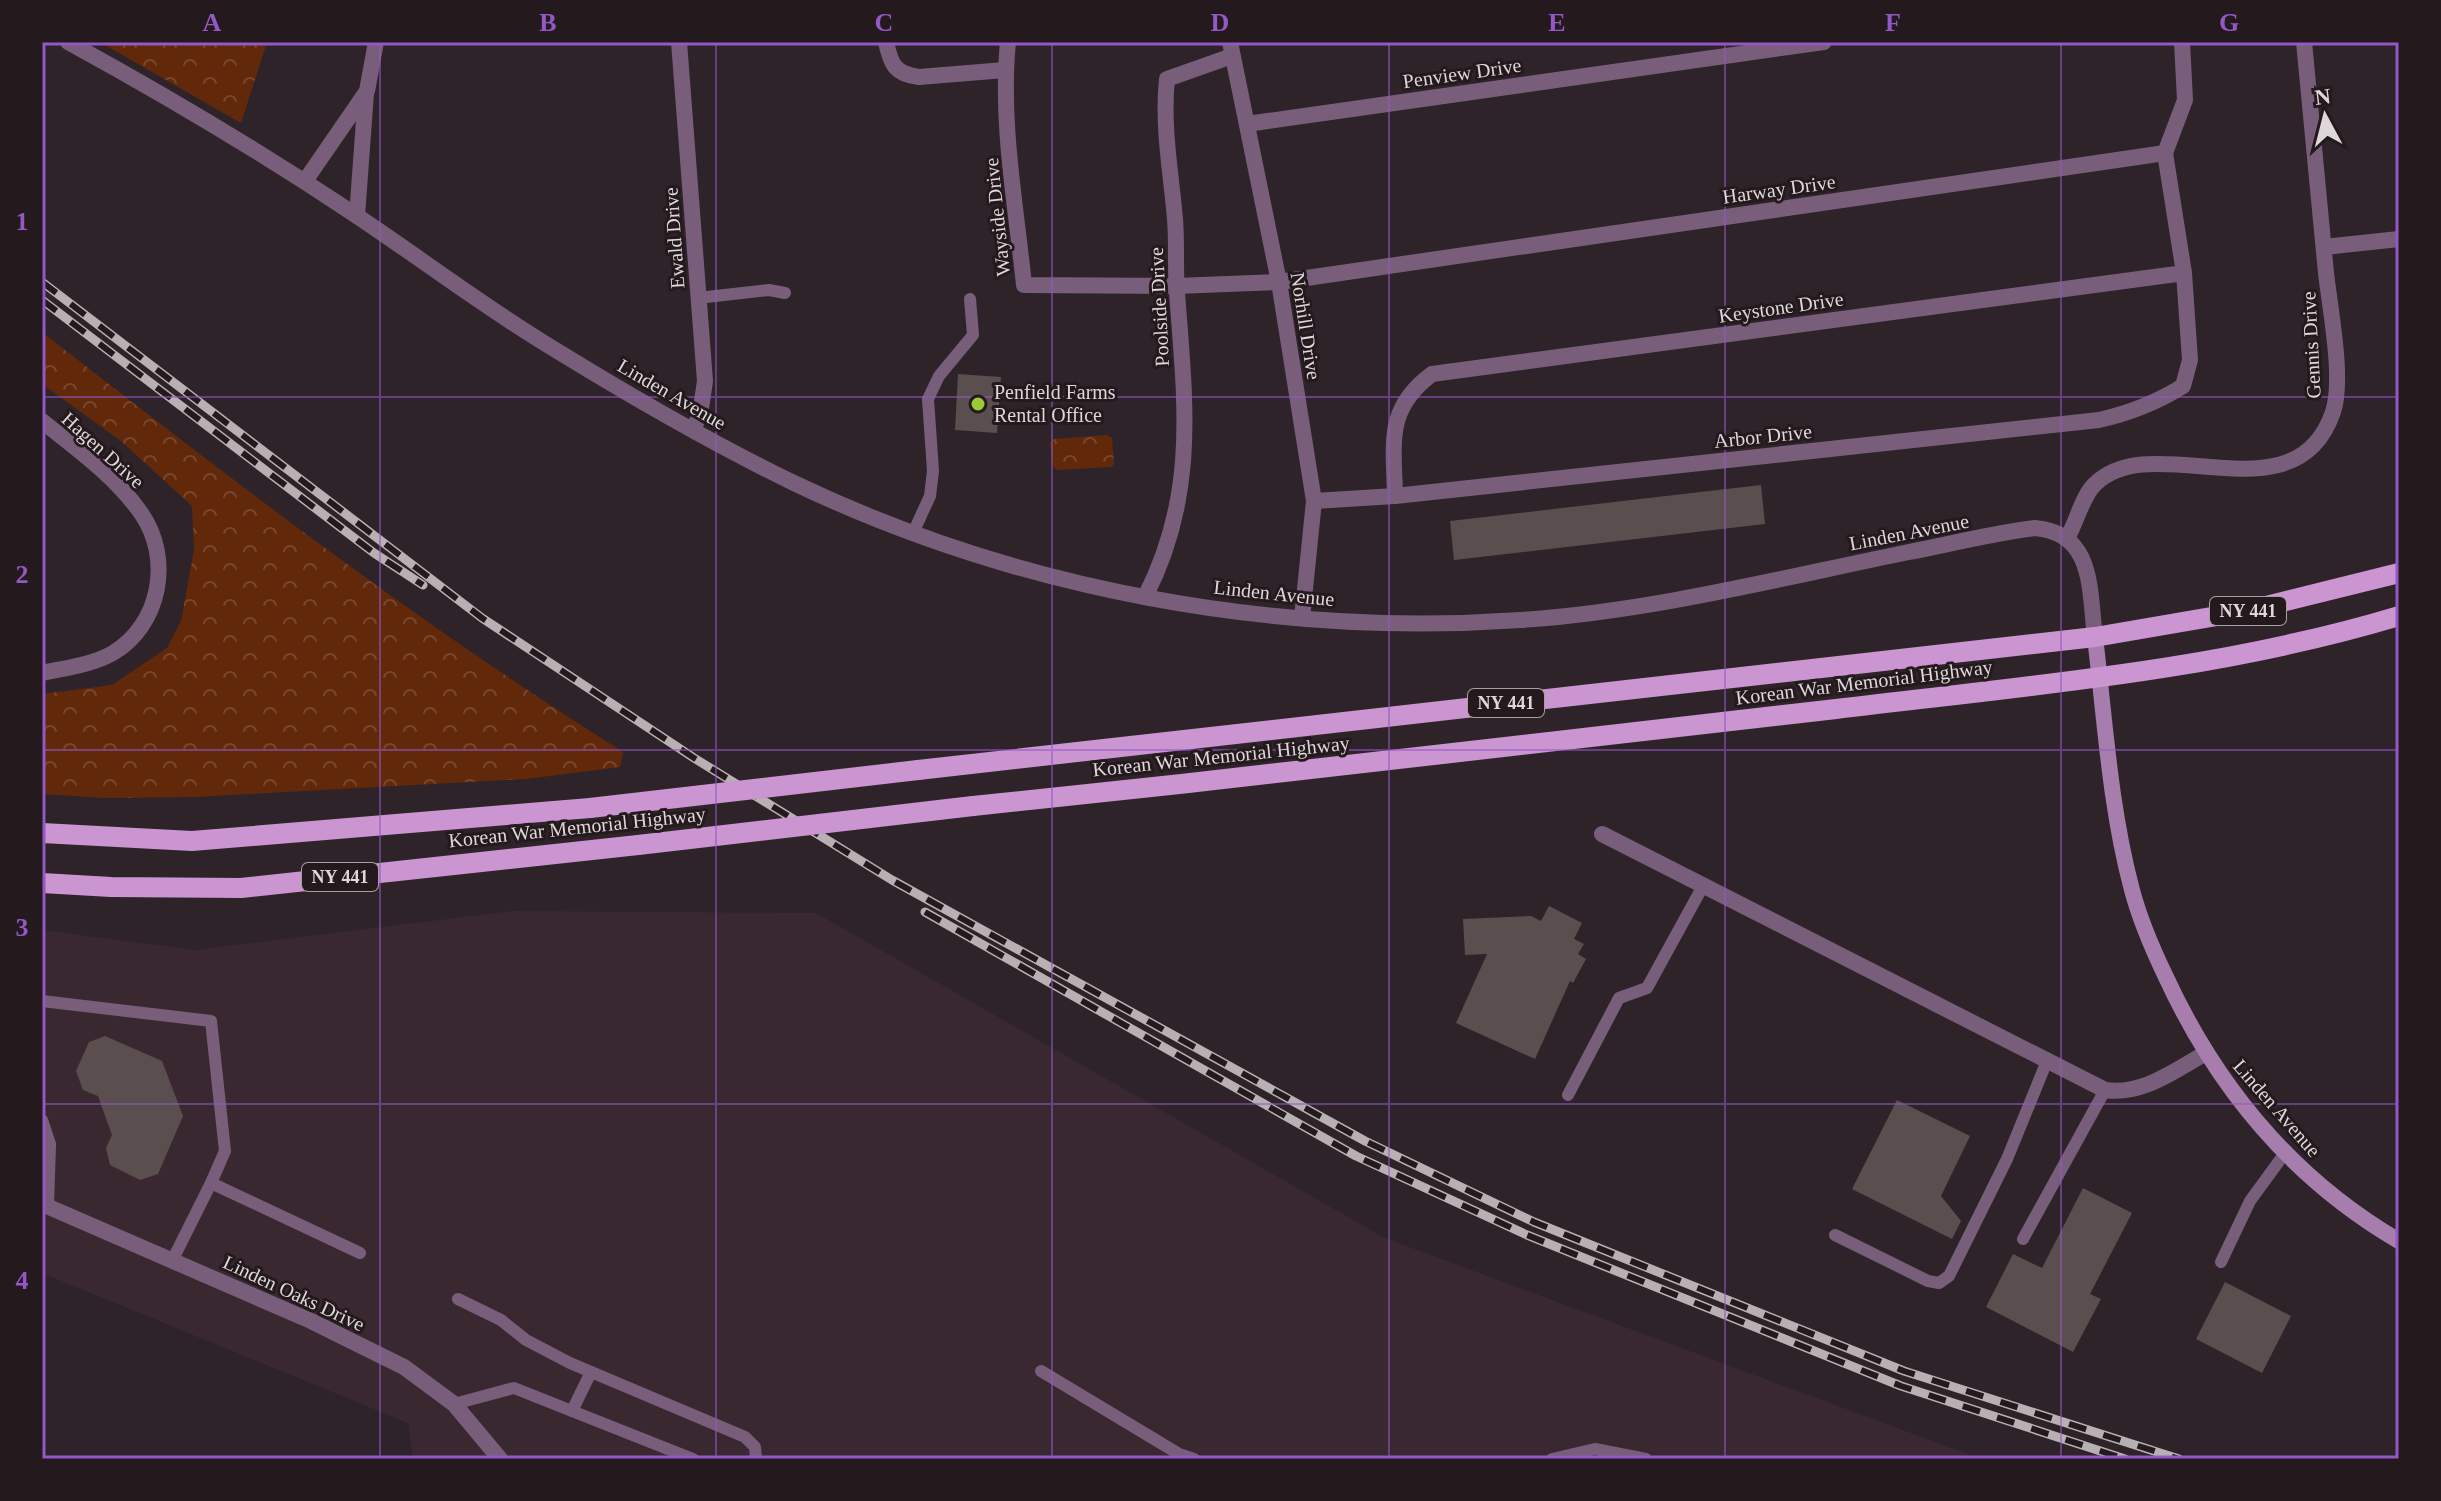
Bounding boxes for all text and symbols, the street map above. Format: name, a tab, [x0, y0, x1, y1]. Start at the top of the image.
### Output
text: A	[203, 8, 222, 37]
text: B	[539, 8, 557, 37]
text: C	[875, 8, 893, 37]
text: D	[1211, 8, 1229, 37]
text: E	[1548, 8, 1566, 37]
text: F	[1885, 8, 1901, 37]
text: G	[2219, 8, 2239, 37]
street label: Penview Drive	[1401, 54, 1523, 92]
north arrow	[2285, 76, 2365, 156]
text: N	[2313, 83, 2332, 110]
street label: Wayside Drive	[980, 156, 1015, 277]
street label: Harway Drive	[1721, 170, 1837, 209]
street label: Ewald Drive	[659, 186, 689, 289]
text: 1	[16, 207, 29, 236]
street label: Poolside Drive	[1145, 247, 1173, 367]
street label: Norhill Drive	[1287, 271, 1325, 381]
street label: Keystone Drive	[1717, 287, 1845, 328]
street label: Gennis Drive	[2297, 291, 2325, 399]
street label: Linden Avenue	[614, 354, 730, 434]
place label: Penfield Farms Rental Office	[994, 381, 1116, 426]
marker: Penfield Farms Rental Office	[969, 395, 987, 413]
street label: Hagen Drive	[57, 407, 149, 493]
street label: Arbor Drive	[1713, 420, 1813, 452]
street label: Linden Avenue	[1847, 510, 1971, 554]
text: 2	[16, 560, 29, 589]
street label: Linden Avenue	[1213, 576, 1336, 610]
road number: NY 441	[2210, 597, 2286, 625]
street label: Korean War Memorial Highway	[1734, 655, 1994, 710]
road number: NY 441	[1468, 689, 1544, 717]
street label: Korean War Memorial Highway	[1091, 732, 1351, 781]
street label: Korean War Memorial Highway	[447, 803, 707, 852]
road number: NY 441	[302, 863, 378, 891]
text: 3	[16, 913, 29, 942]
street label: Linden Avenue	[2229, 1055, 2325, 1161]
street label: Linden Oaks Drive	[220, 1251, 368, 1335]
text: 4	[16, 1266, 29, 1295]

